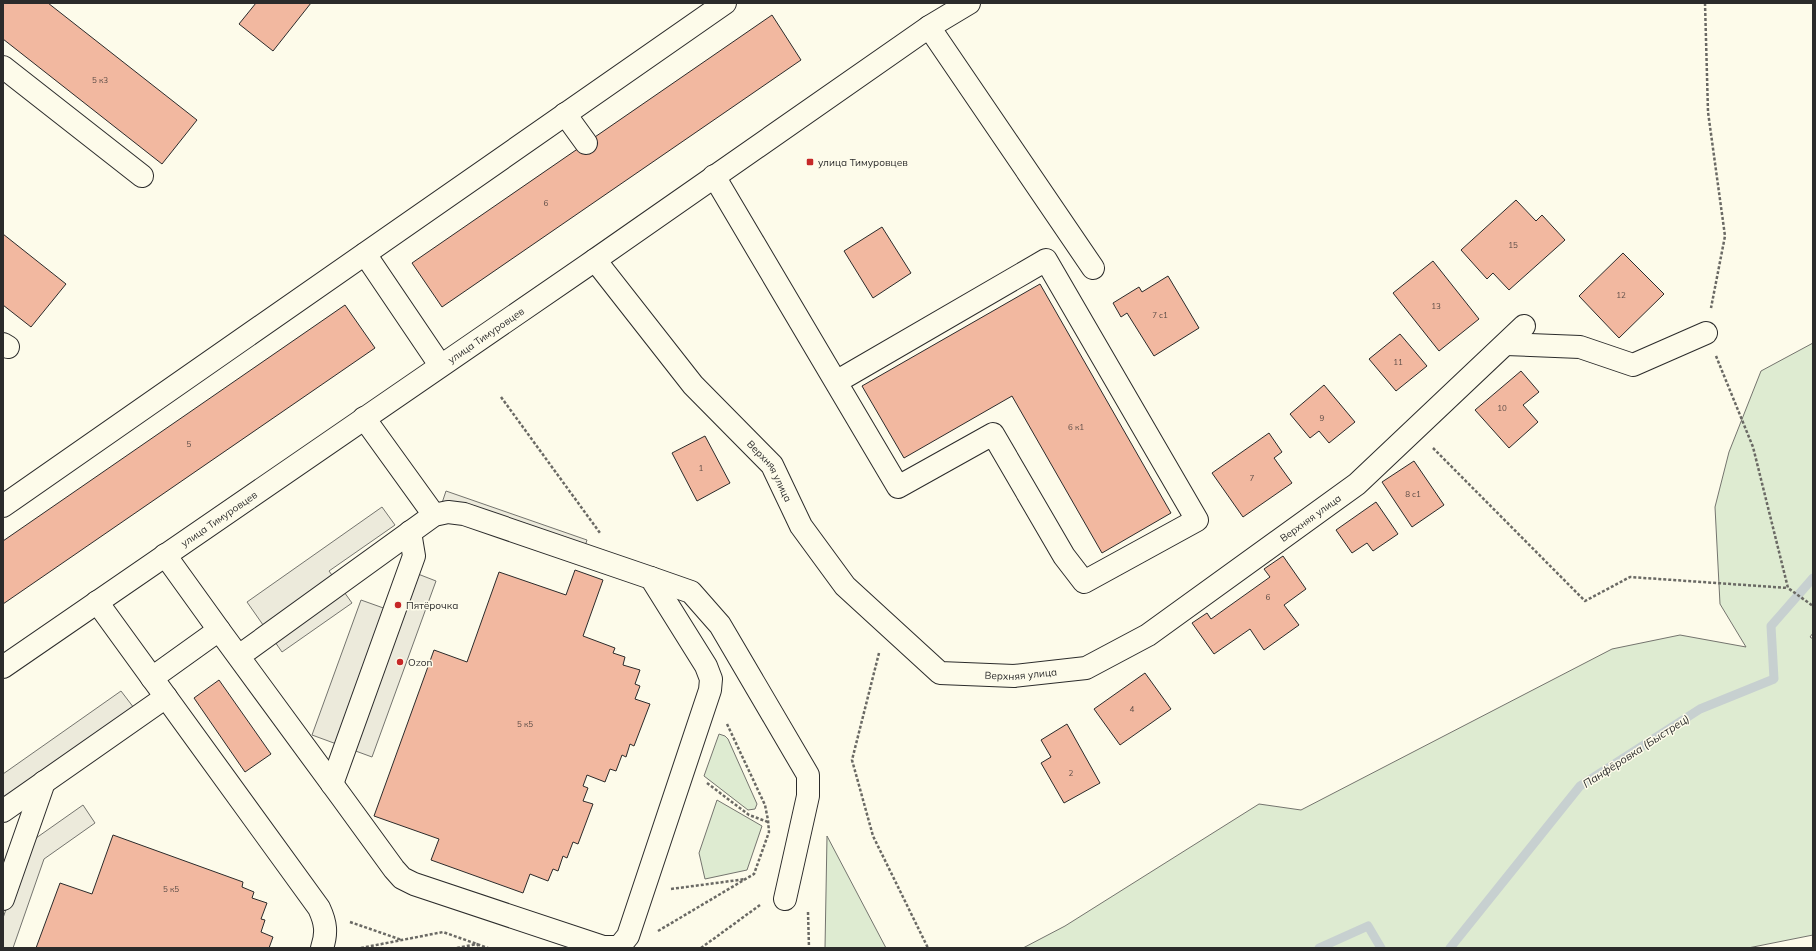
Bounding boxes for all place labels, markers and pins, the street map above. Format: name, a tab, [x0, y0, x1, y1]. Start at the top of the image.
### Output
place label: улица Тимуровцев	[818, 156, 908, 169]
marker: улица Тимуровцев	[805, 157, 815, 167]
place label: Пятёрочка	[406, 599, 458, 612]
marker: Пятёрочка	[393, 600, 403, 610]
place label: Ozon	[408, 656, 433, 669]
marker: Ozon	[395, 657, 405, 667]

